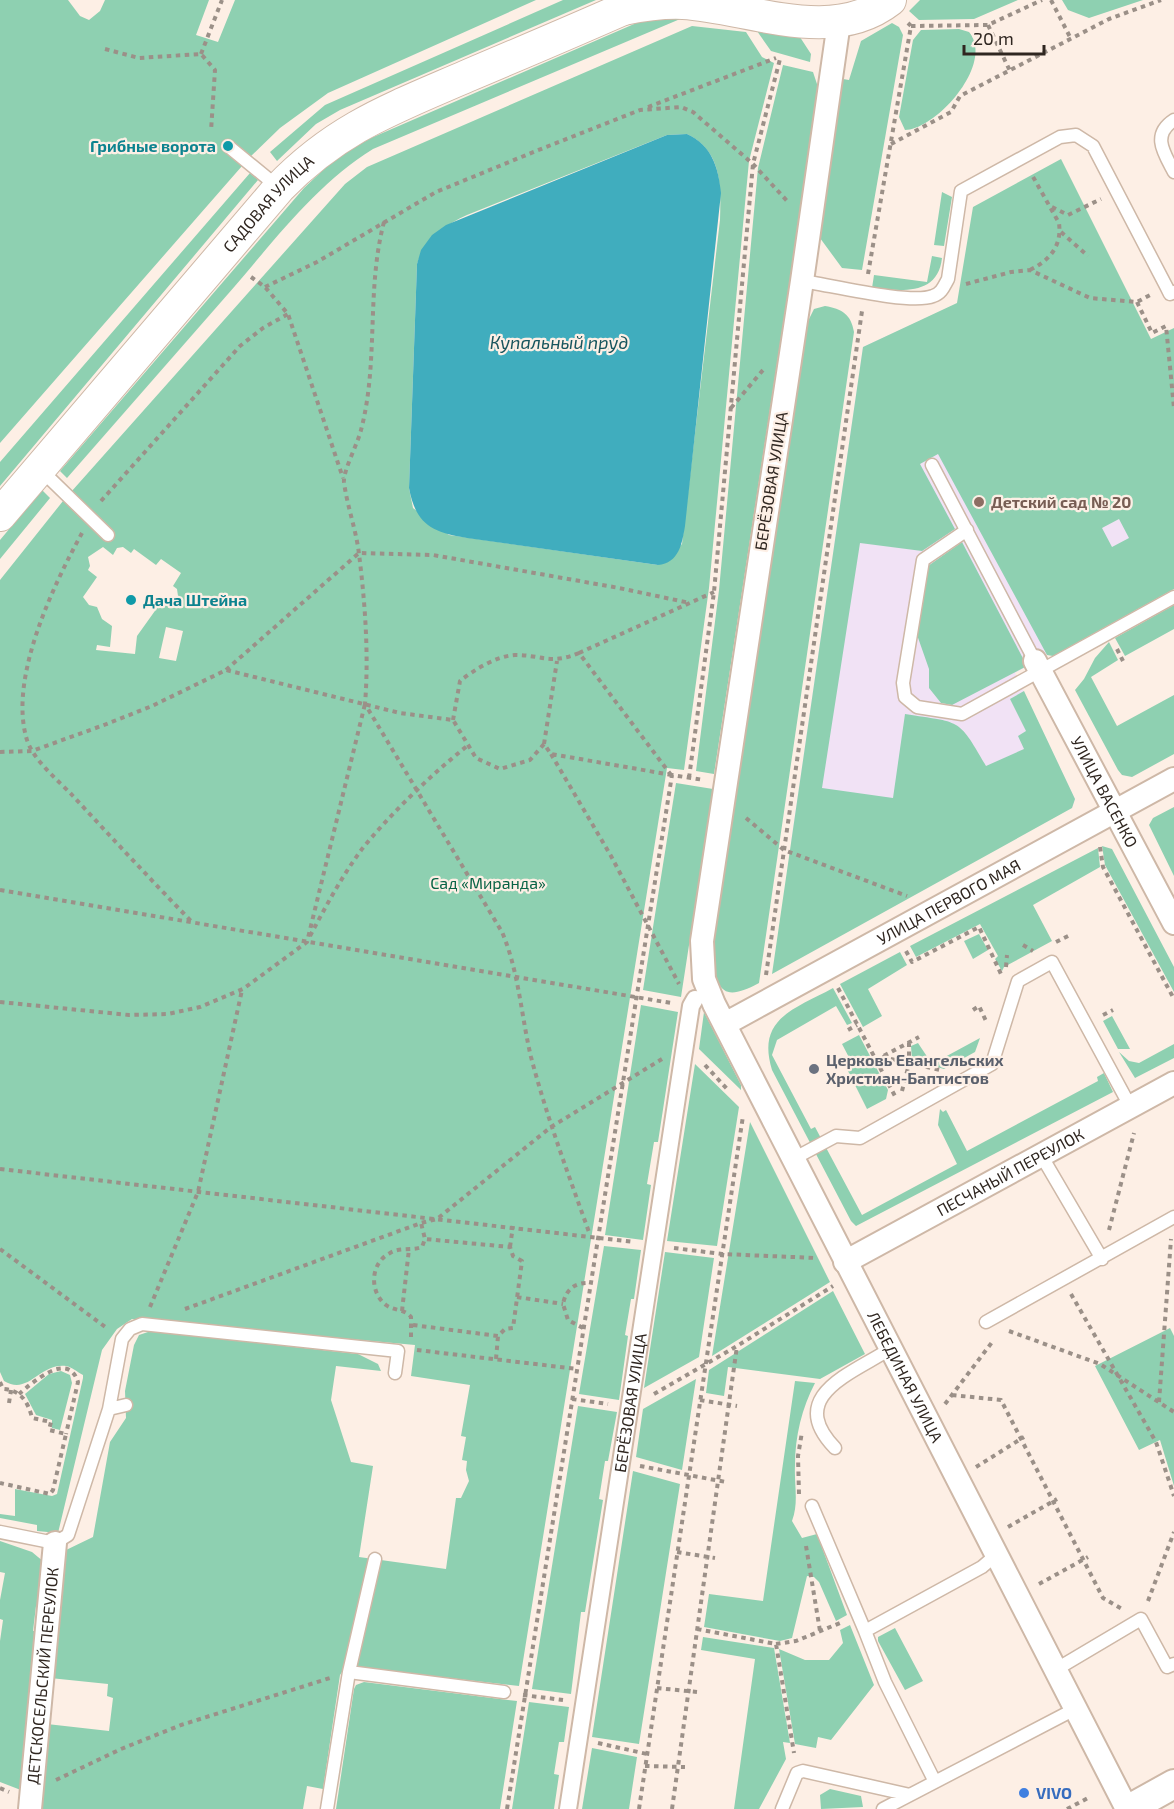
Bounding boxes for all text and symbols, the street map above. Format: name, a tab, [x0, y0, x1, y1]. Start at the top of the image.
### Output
scale bar	[964, 18, 1044, 56]
text: 20 m	[973, 27, 1014, 49]
place label: Грибные ворота	[90, 136, 216, 155]
marker: Грибные ворота	[221, 139, 235, 153]
street label: САДОВАЯ УЛИЦА	[219, 151, 317, 256]
water label: Купальный пруд	[490, 331, 628, 353]
street label: БЕРЁЗОВАЯ УЛИЦА	[750, 410, 791, 552]
place label: Детский сад № 20	[991, 492, 1131, 511]
marker: Детский сад № 20	[972, 495, 986, 509]
place label: Дача Штейна	[143, 590, 247, 609]
marker: Дача Штейна	[124, 593, 138, 607]
street label: УЛИЦА ВАСЕНКО	[1068, 733, 1142, 850]
street label: УЛИЦА ПЕРВОГО МАЯ	[874, 855, 1024, 948]
park label: Сад «Миранда»	[430, 873, 546, 892]
place label: Церковь Евангельских Христиан-Баптистов	[826, 1050, 1004, 1087]
marker: Церковь Евангельских Христиан-Баптистов	[807, 1062, 821, 1076]
street label: ПЕСЧАНЫЙ ПЕРЕУЛОК	[933, 1124, 1087, 1219]
street label: ЛЕБЕДИНАЯ УЛИЦА	[864, 1308, 947, 1445]
street label: БЕРЁЗОВАЯ УЛИЦА	[610, 1332, 650, 1474]
street label: ДЕТСКОСЕЛЬСКИЙ ПЕРЕУЛОК	[22, 1566, 62, 1785]
place label: VIVO	[1036, 1783, 1072, 1802]
marker: VIVO	[1017, 1786, 1031, 1800]

